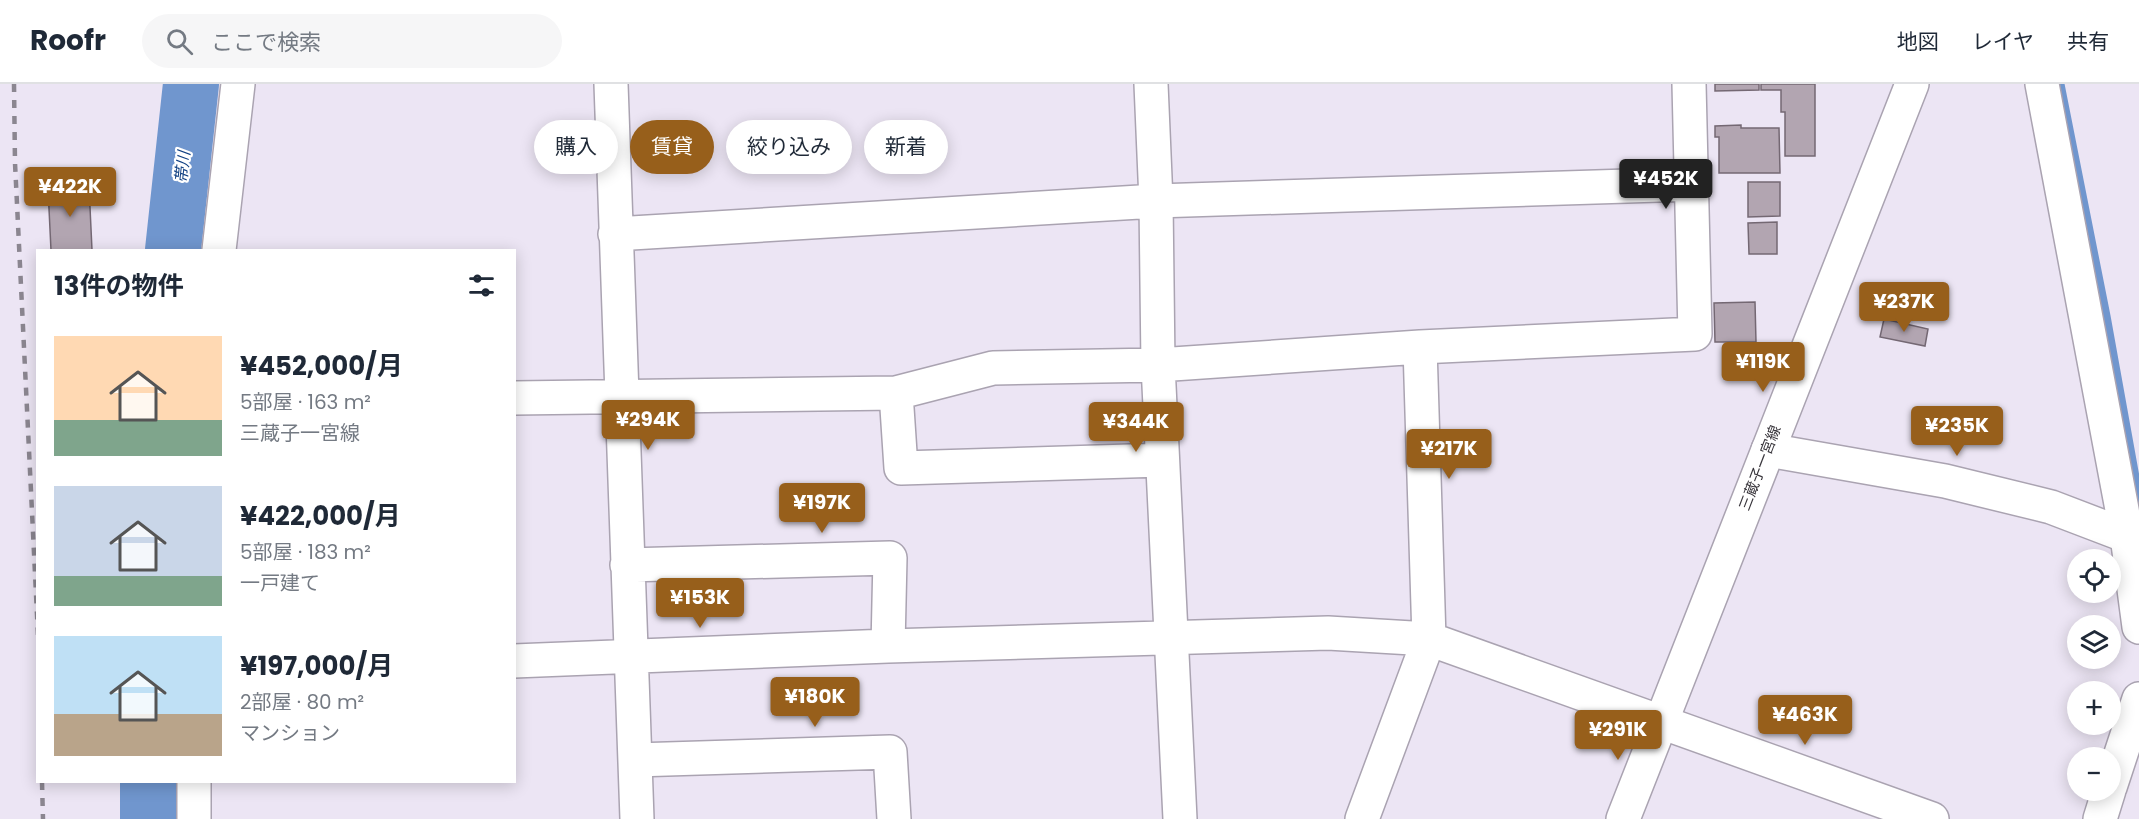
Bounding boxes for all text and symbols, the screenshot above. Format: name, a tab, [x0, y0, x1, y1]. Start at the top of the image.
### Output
search box	[142, 14, 562, 68]
text: Roofr	[30, 21, 106, 60]
icon: search	[163, 25, 196, 58]
text: ここで検索	[211, 27, 321, 58]
text: 地図	[1897, 27, 1939, 56]
text: レイヤ	[1972, 27, 2034, 56]
text: 共有	[2067, 27, 2109, 56]
chip: 購入	[534, 120, 618, 174]
chip: 賃貸	[630, 120, 714, 174]
chip: 絞り込み	[726, 120, 852, 174]
chip: 新着	[864, 120, 948, 174]
water label: 帯川	[169, 148, 196, 184]
pin: ¥452K	[1624, 159, 1708, 210]
text: ¥452K	[1633, 164, 1699, 192]
pin: ¥422K	[28, 167, 112, 218]
text: ¥422K	[38, 172, 102, 200]
text: 13件の物件	[54, 268, 184, 304]
icon: filters	[465, 269, 498, 302]
pin: ¥237K	[1862, 282, 1946, 333]
text: ¥237K	[1873, 287, 1935, 315]
pin: ¥119K	[1721, 342, 1805, 393]
text: ¥119K	[1736, 347, 1790, 375]
text: ¥452,000/月	[240, 348, 403, 384]
icon: home	[102, 360, 174, 432]
text: 5部屋 · 163 m²	[240, 388, 371, 416]
pin: ¥294K	[606, 400, 690, 451]
pin: ¥344K	[1094, 402, 1178, 453]
text: ¥294K	[616, 405, 680, 433]
pin: ¥235K	[1915, 406, 1999, 457]
text: ¥344K	[1103, 407, 1169, 435]
text: ¥235K	[1925, 411, 1989, 439]
text: 三蔵子一宮線	[240, 419, 360, 447]
street label: 三蔵子一宮線	[1734, 422, 1785, 514]
pin: ¥217K	[1407, 429, 1491, 480]
text: ¥217K	[1421, 434, 1478, 462]
pin: ¥197K	[780, 483, 864, 534]
text: ¥197K	[793, 488, 851, 516]
text: ¥422,000/月	[240, 498, 401, 534]
icon: home	[102, 510, 174, 582]
text: 5部屋 · 183 m²	[240, 538, 371, 566]
map controls	[2067, 549, 2121, 801]
button: locate	[2067, 549, 2121, 603]
text: 一戸建て	[240, 569, 320, 597]
pin: ¥153K	[658, 578, 742, 629]
text: ¥153K	[670, 583, 730, 611]
button: layers	[2067, 615, 2121, 669]
text: ¥197,000/月	[240, 648, 393, 684]
icon: home	[102, 660, 174, 732]
pin: ¥180K	[773, 677, 857, 728]
button: +	[2067, 681, 2121, 735]
text: ¥180K	[785, 682, 845, 710]
text: 2部屋 · 80 m²	[240, 688, 364, 716]
pin: ¥463K	[1763, 695, 1847, 746]
text: ¥463K	[1772, 700, 1838, 728]
pin: ¥291K	[1576, 710, 1660, 761]
text: ¥291K	[1589, 715, 1647, 743]
text: マンション	[240, 719, 340, 747]
button: −	[2067, 747, 2121, 801]

